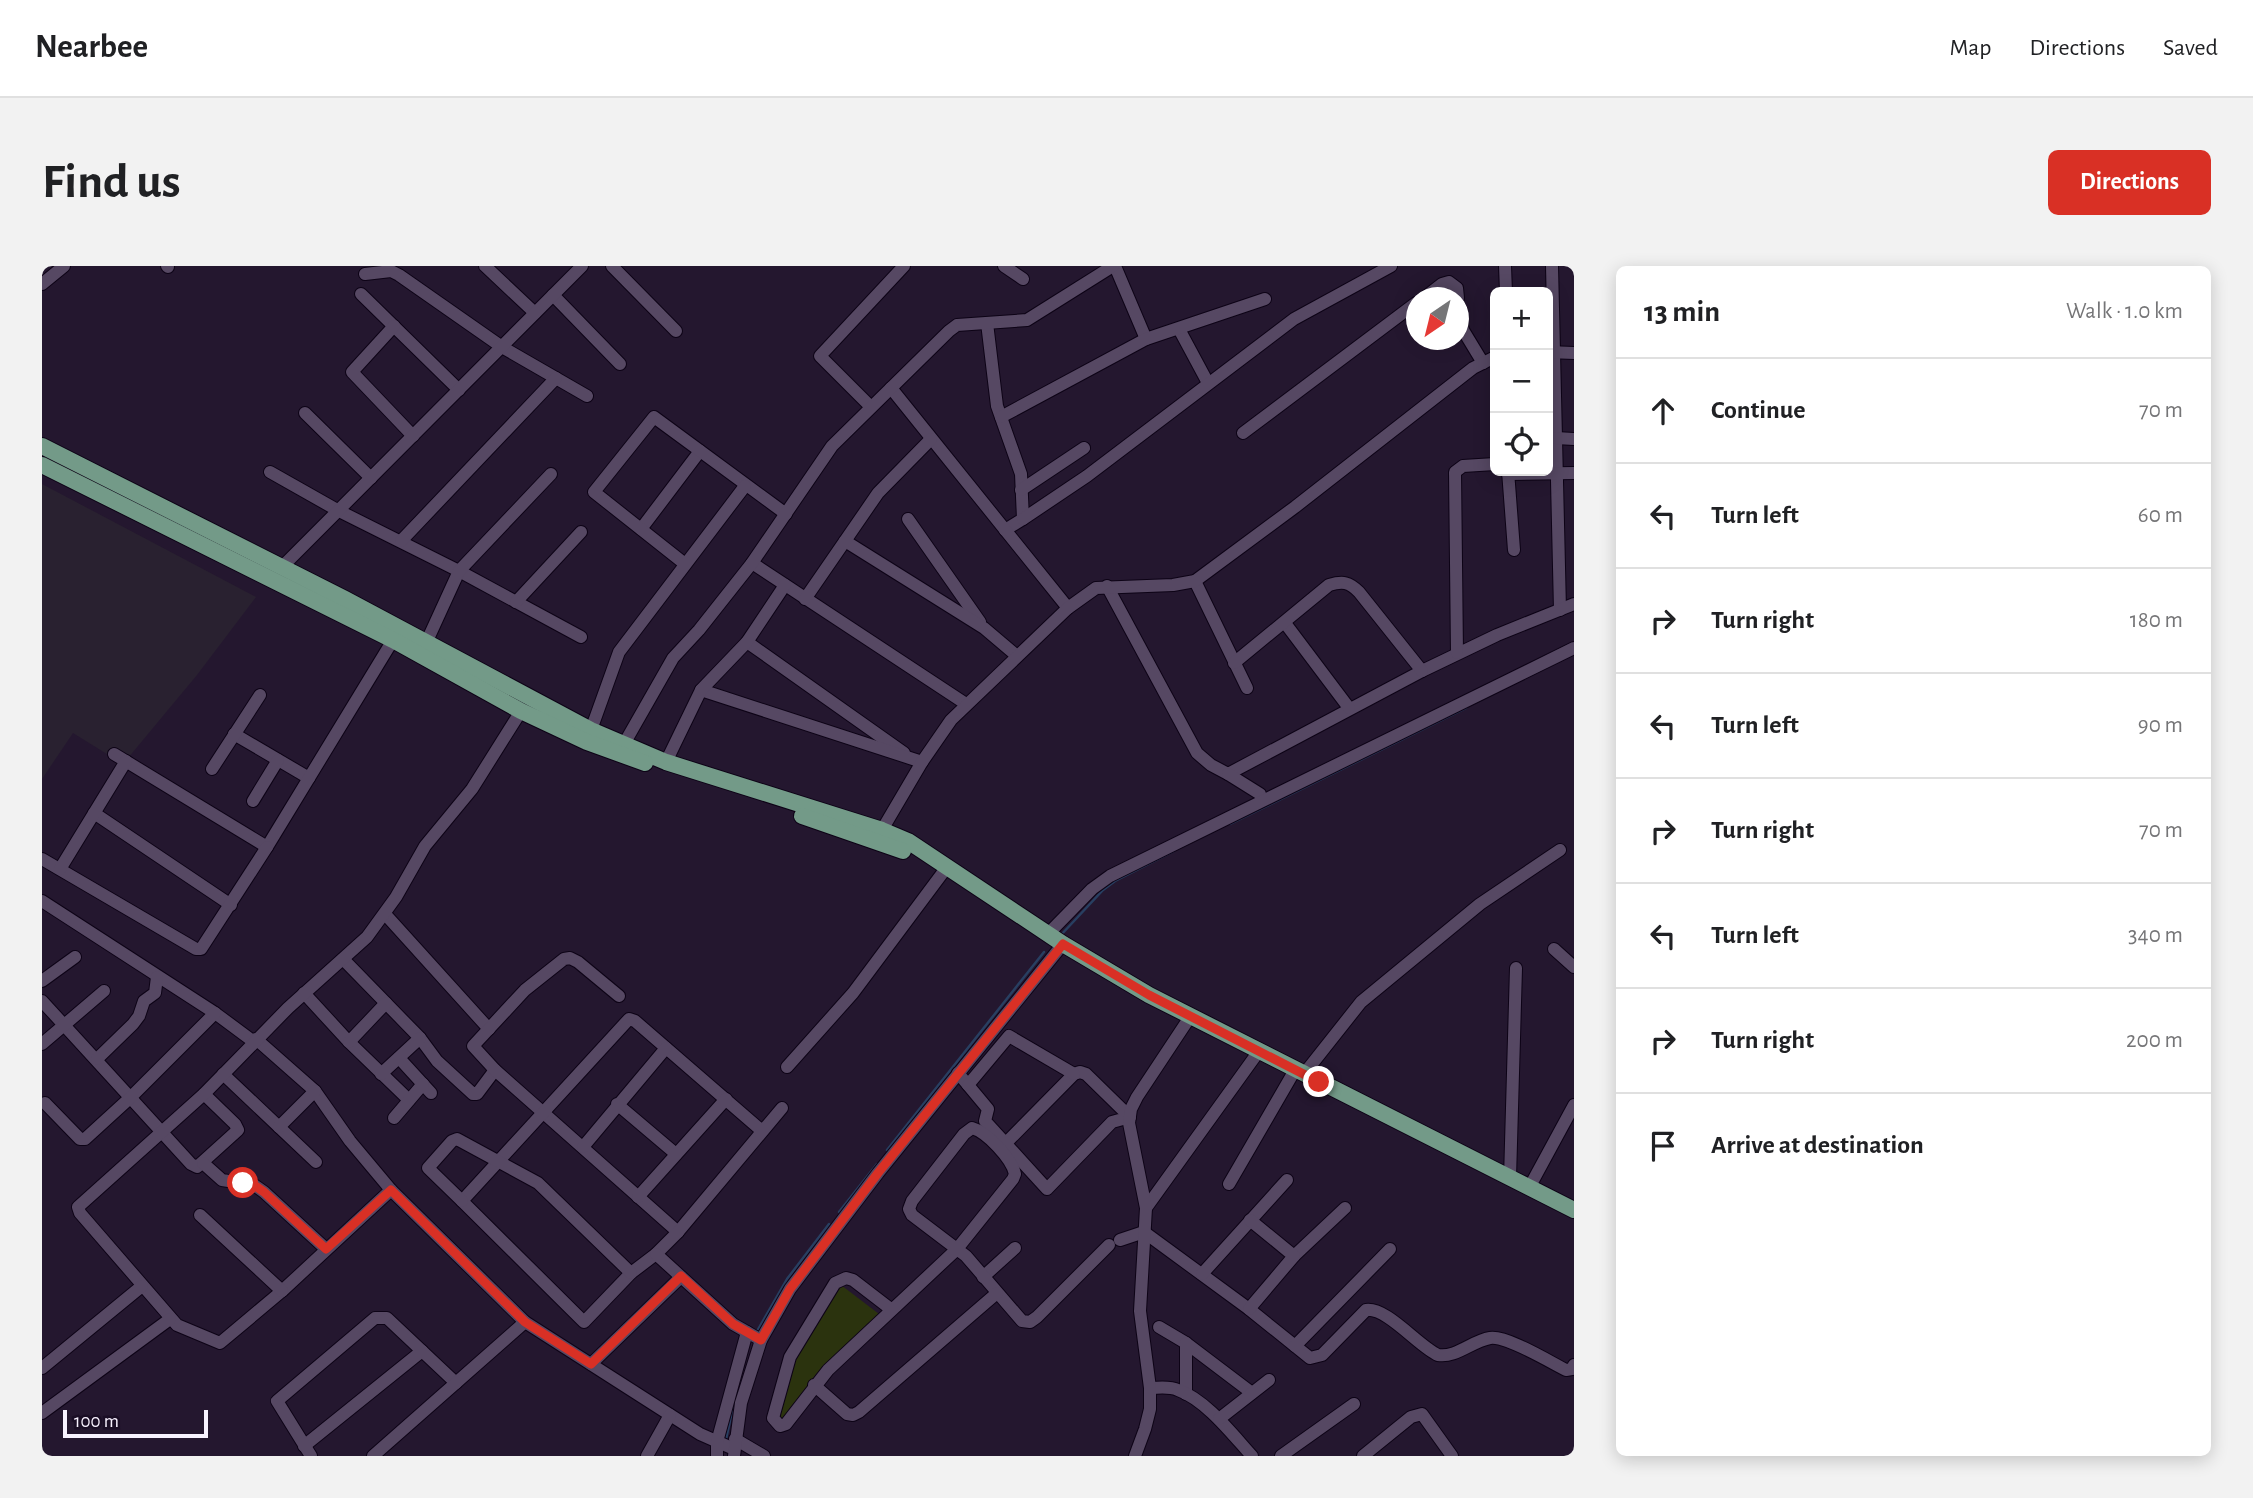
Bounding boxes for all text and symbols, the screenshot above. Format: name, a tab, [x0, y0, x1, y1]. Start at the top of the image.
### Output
text: Nearbee	[35, 31, 148, 64]
text: Map	[1949, 36, 1991, 60]
text: Directions	[2029, 36, 2125, 60]
text: Saved	[2163, 36, 2218, 60]
button: Directions	[2048, 150, 2211, 215]
text: Find us	[42, 158, 181, 207]
north arrow	[1406, 287, 1469, 350]
map controls	[1490, 287, 1553, 476]
button: +	[1490, 287, 1553, 350]
text: 13 min	[1644, 297, 1720, 327]
text: Walk · 1.0 km	[2066, 300, 2183, 323]
button: −	[1490, 350, 1553, 413]
icon: ahead	[1644, 392, 1682, 430]
text: Continue	[1711, 397, 1806, 423]
text: 70 m	[2139, 399, 2183, 422]
button: locate	[1490, 413, 1553, 476]
icon: left	[1644, 497, 1682, 535]
text: Turn left	[1711, 502, 1799, 528]
text: 60 m	[2138, 504, 2183, 527]
icon: right	[1644, 602, 1682, 640]
text: Turn right	[1711, 607, 1814, 633]
text: 180 m	[2130, 609, 2183, 632]
icon: left	[1644, 707, 1682, 745]
text: Turn left	[1711, 712, 1799, 738]
text: 90 m	[2138, 714, 2183, 737]
icon: right	[1644, 812, 1682, 850]
text: Turn right	[1711, 817, 1814, 843]
text: 70 m	[2139, 819, 2183, 842]
icon: left	[1644, 917, 1682, 955]
text: Turn left	[1711, 922, 1799, 948]
text: 340 m	[2128, 924, 2183, 947]
icon: right	[1644, 1022, 1682, 1060]
text: Turn right	[1711, 1027, 1814, 1053]
text: 200 m	[2126, 1029, 2183, 1052]
route end	[1303, 1066, 1334, 1097]
icon: arrive	[1644, 1127, 1682, 1165]
text: Arrive at destination	[1711, 1132, 1924, 1158]
route start	[227, 1167, 258, 1198]
scale bar	[63, 1407, 208, 1439]
text: 100 m	[74, 1412, 119, 1431]

